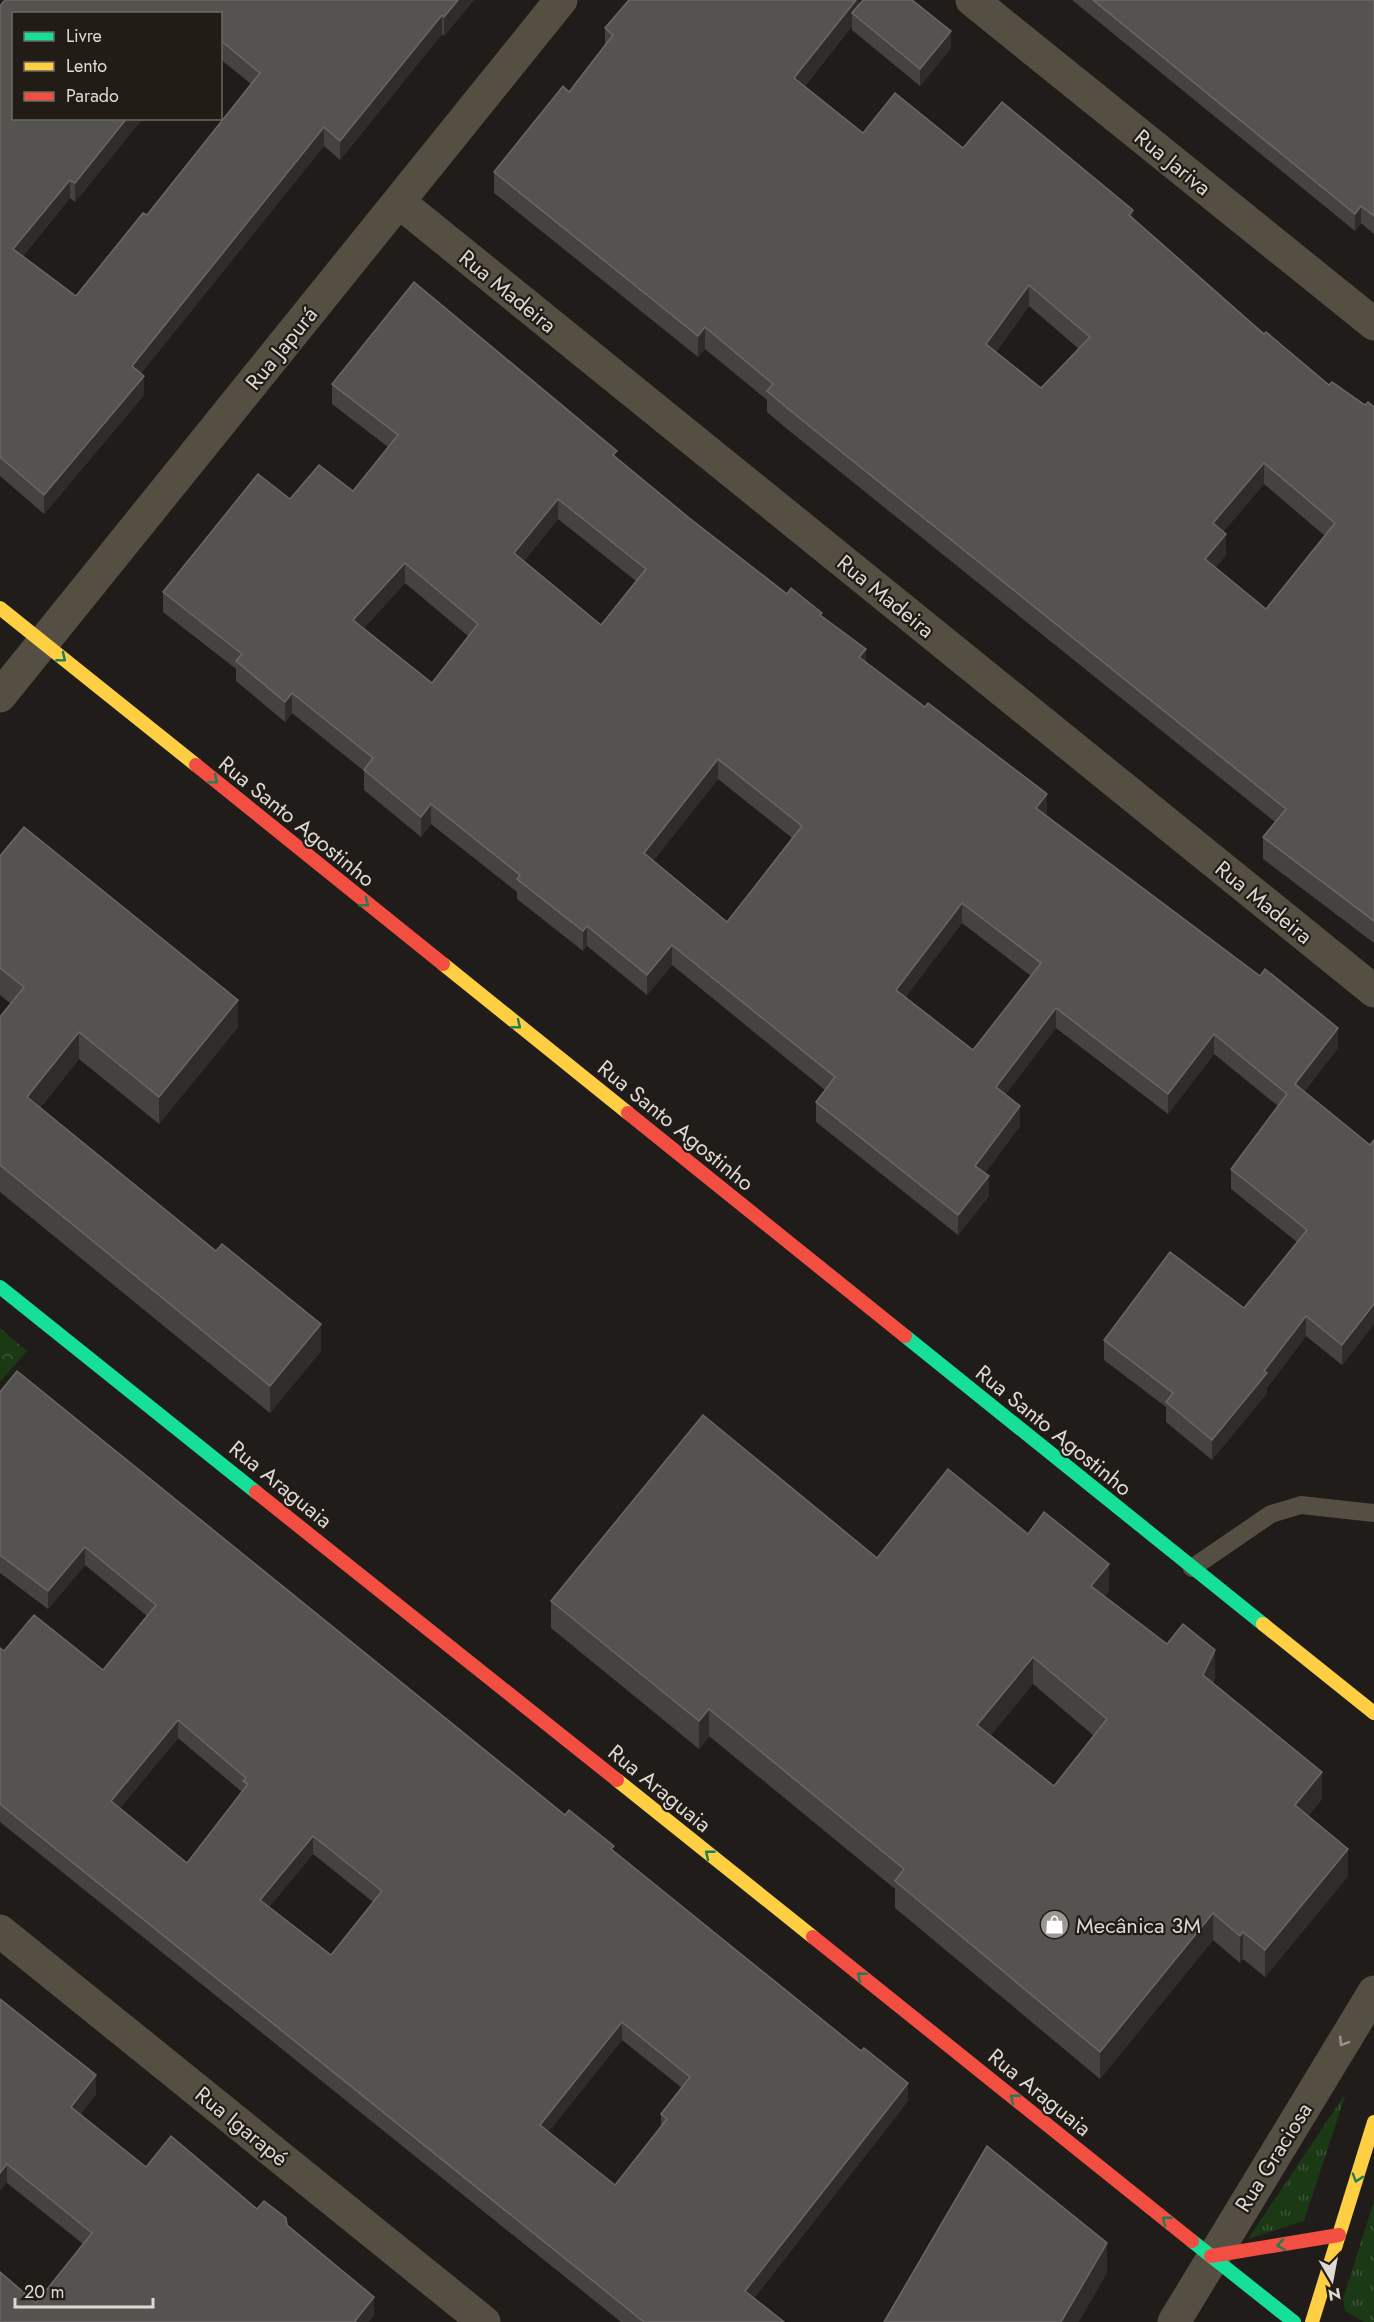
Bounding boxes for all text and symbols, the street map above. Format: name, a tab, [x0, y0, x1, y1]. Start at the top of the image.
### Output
legend	[12, 12, 222, 120]
text: Livre	[66, 23, 102, 49]
text: Lento	[66, 53, 107, 79]
text: Parado	[66, 83, 119, 109]
street label: Rua Jariva	[1128, 121, 1218, 203]
street label: Rua Madeira	[452, 242, 564, 340]
street label: Rua Japurá	[237, 299, 325, 397]
street label: Rua Madeira	[830, 547, 942, 645]
one-way arrow	[55, 650, 66, 661]
street label: Rua Santo Agostinho	[212, 748, 382, 894]
one-way arrow	[207, 773, 218, 784]
street label: Rua Madeira	[1208, 853, 1320, 951]
one-way arrow	[359, 895, 370, 906]
one-way arrow	[511, 1017, 522, 1028]
street label: Rua Santo Agostinho	[591, 1052, 761, 1198]
street label: Rua Santo Agostinho	[969, 1357, 1139, 1503]
street label: Rua Araguaia	[222, 1432, 340, 1536]
street label: Rua Araguaia	[601, 1736, 719, 1840]
one-way arrow	[705, 1851, 716, 1862]
shop icon: Mecânica 3M	[1039, 1909, 1071, 1941]
place label: Mecânica 3M	[1076, 1909, 1201, 1941]
one-way arrow	[857, 1972, 868, 1983]
one-way arrow	[1339, 2036, 1351, 2046]
street label: Rua Araguaia	[981, 2040, 1099, 2144]
street label: Rua Igarapé	[189, 2078, 295, 2174]
one-way arrow	[1009, 2094, 1020, 2105]
street label: Rua Graciosa	[1227, 2096, 1319, 2218]
one-way arrow	[1352, 2172, 1364, 2183]
one-way arrow	[1162, 2216, 1173, 2227]
one-way arrow	[1277, 2238, 1287, 2251]
north arrow	[1302, 2250, 1362, 2310]
scale bar	[15, 2271, 153, 2309]
text: 20 m	[24, 2279, 64, 2305]
text: N	[1326, 2282, 1343, 2307]

